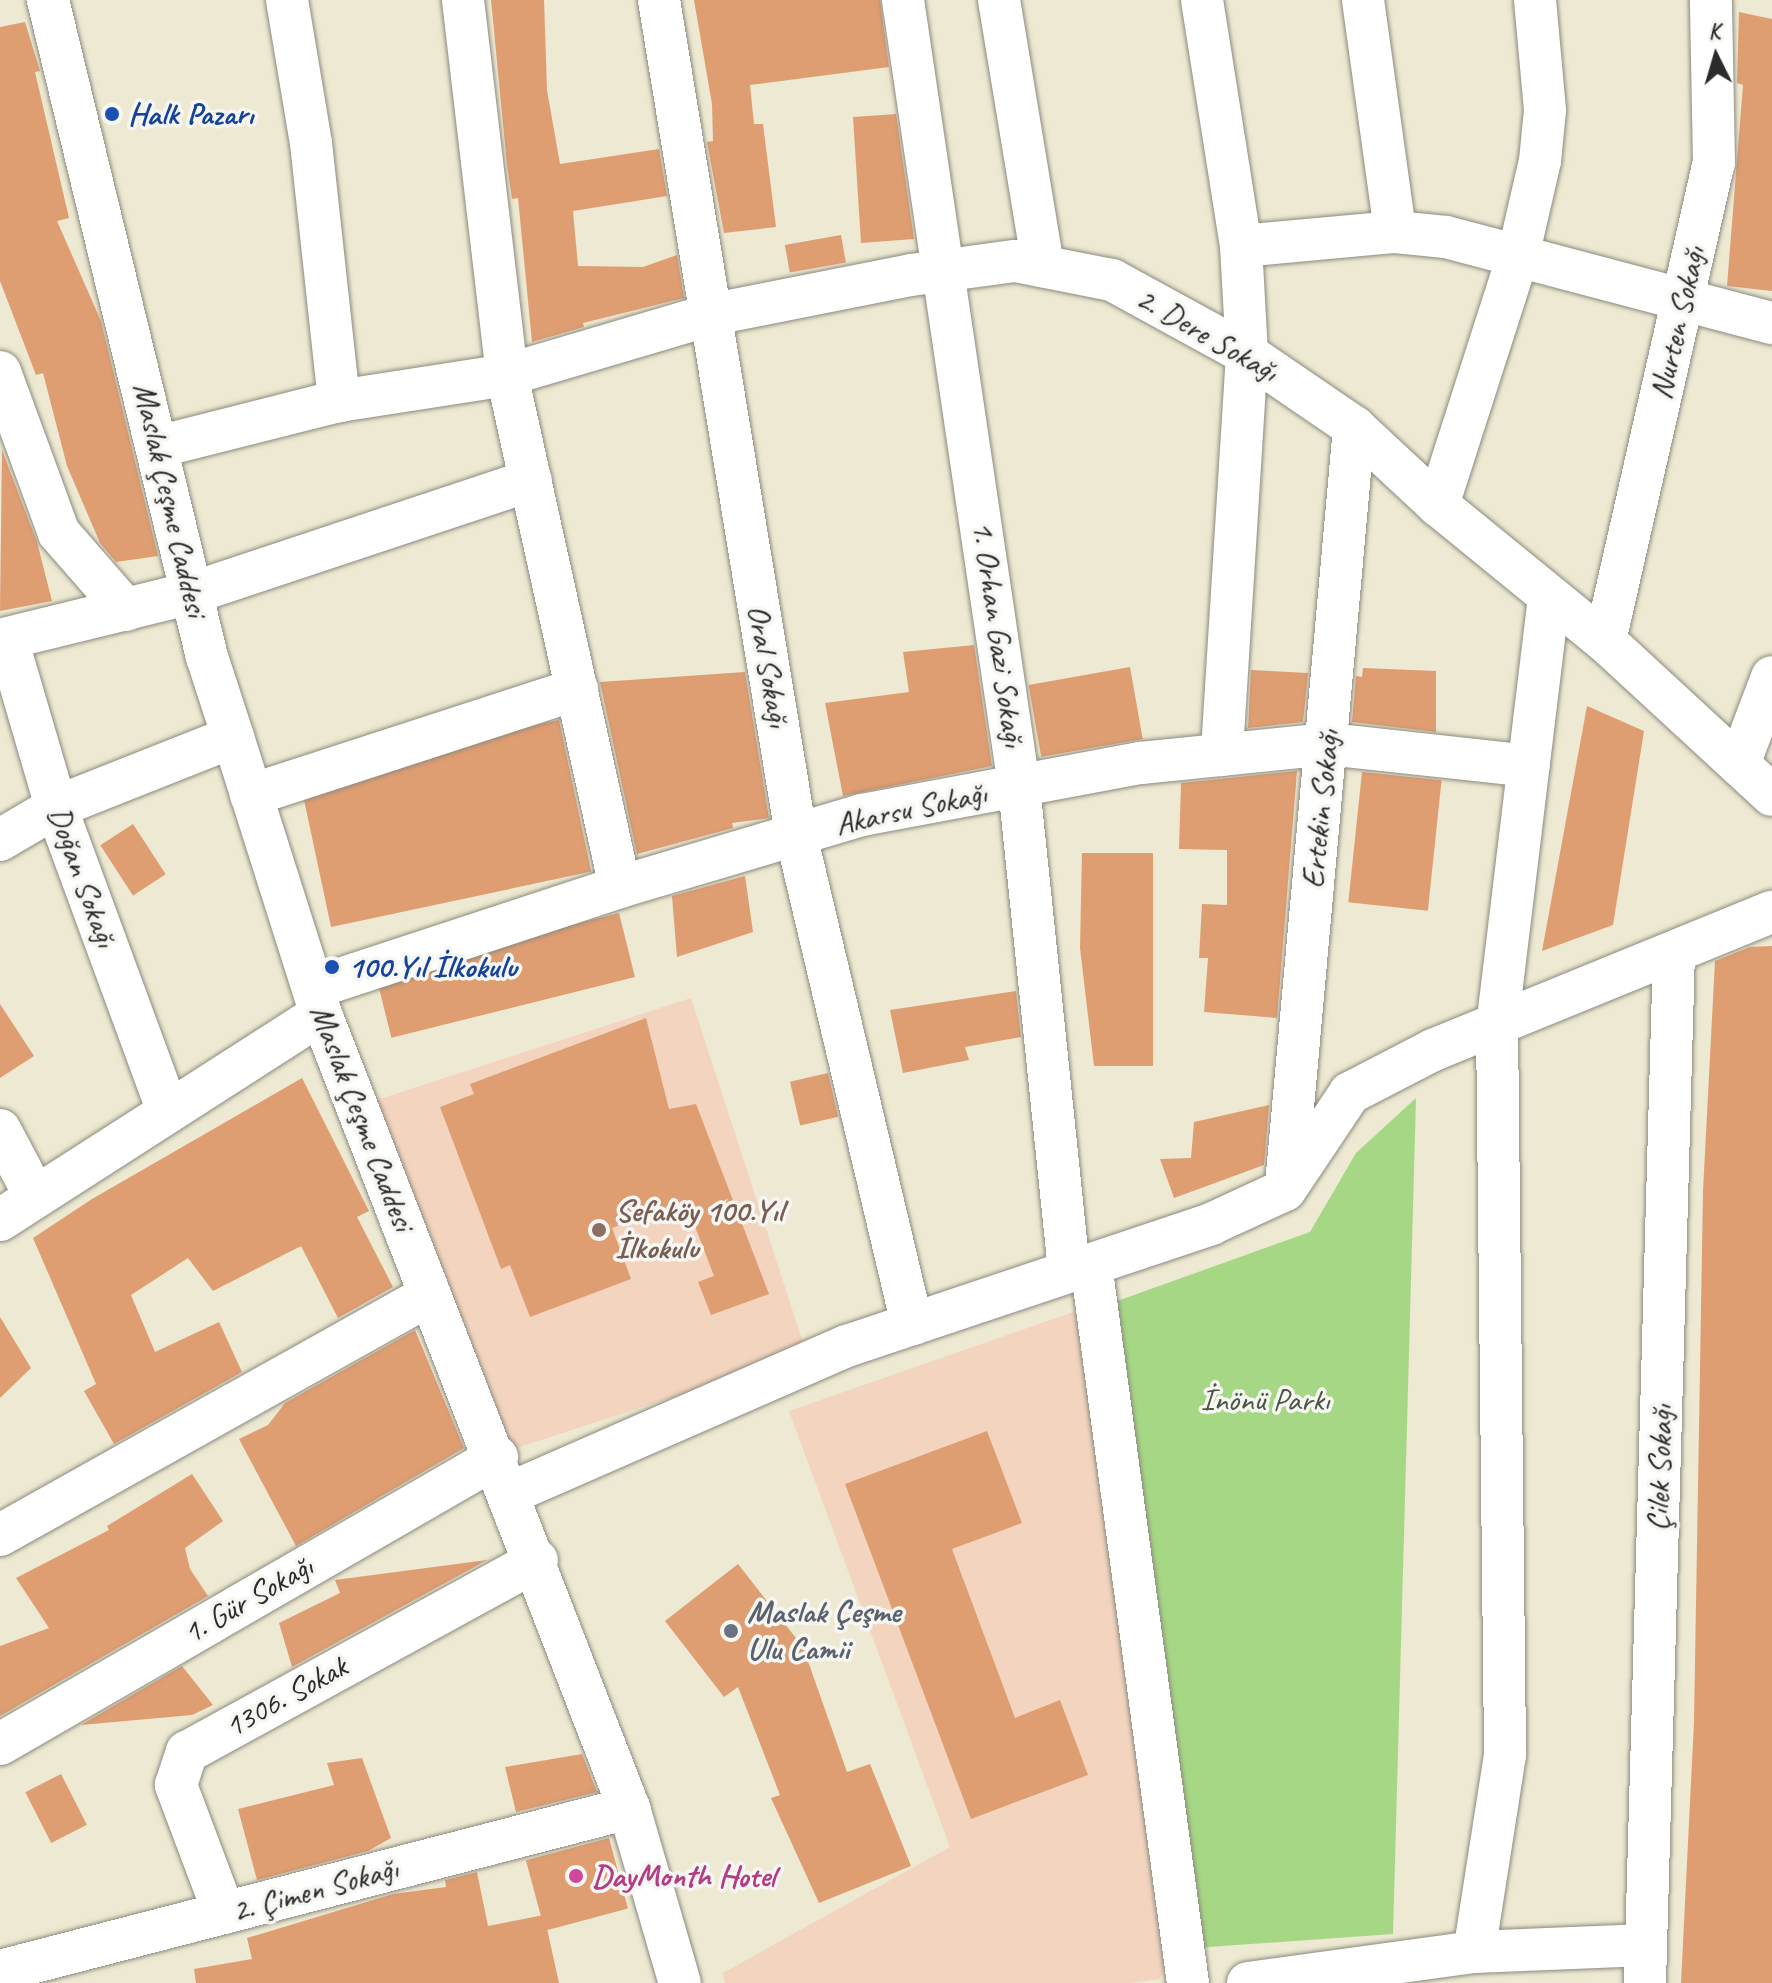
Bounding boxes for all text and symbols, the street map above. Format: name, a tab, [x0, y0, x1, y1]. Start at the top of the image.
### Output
north arrow	[1676, 16, 1756, 96]
text: K	[1707, 18, 1721, 47]
place label: Halk Pazarı	[128, 95, 255, 133]
marker: Halk Pazarı	[103, 105, 121, 123]
street label: Nurten Sokağı	[1642, 244, 1714, 402]
street label: 2. Dere Sokağı	[1130, 279, 1284, 391]
street label: Maslak Çeşme Caddesi	[124, 379, 216, 621]
street label: 1. Orhan Gazi Sokağı	[963, 518, 1033, 750]
street label: Oral Sokağı	[738, 602, 798, 730]
street label: Ertekin Sokağı	[1294, 729, 1348, 889]
street label: Akarsu Sokağı	[833, 774, 989, 844]
street label: Doğan Sokağı	[39, 802, 125, 952]
place label: 100.Yıl İlkokulu	[348, 948, 516, 986]
marker: 100.Yıl İlkokulu	[323, 958, 341, 976]
street label: Maslak Çeşme Caddesi	[301, 999, 423, 1237]
place label: Sefaköy 100.Yıl İlkokulu	[615, 1193, 783, 1268]
marker: Sefaköy 100.Yıl İlkokulu	[590, 1221, 608, 1239]
park label: İnönü Parkı	[1200, 1381, 1330, 1419]
street label: Çilek Sokağı	[1639, 1405, 1681, 1531]
street label: 1. Gür Sokağı	[176, 1547, 320, 1653]
place label: Maslak Çeşme Ulu Camii	[747, 1594, 900, 1669]
marker: Maslak Çeşme Ulu Camii	[722, 1622, 740, 1640]
street label: 1306. Sokak	[218, 1648, 354, 1746]
street label: 2. Çimen Sokağı	[229, 1850, 401, 1930]
place label: DayMonth Hotel	[592, 1857, 775, 1895]
marker: DayMonth Hotel	[567, 1867, 585, 1885]

